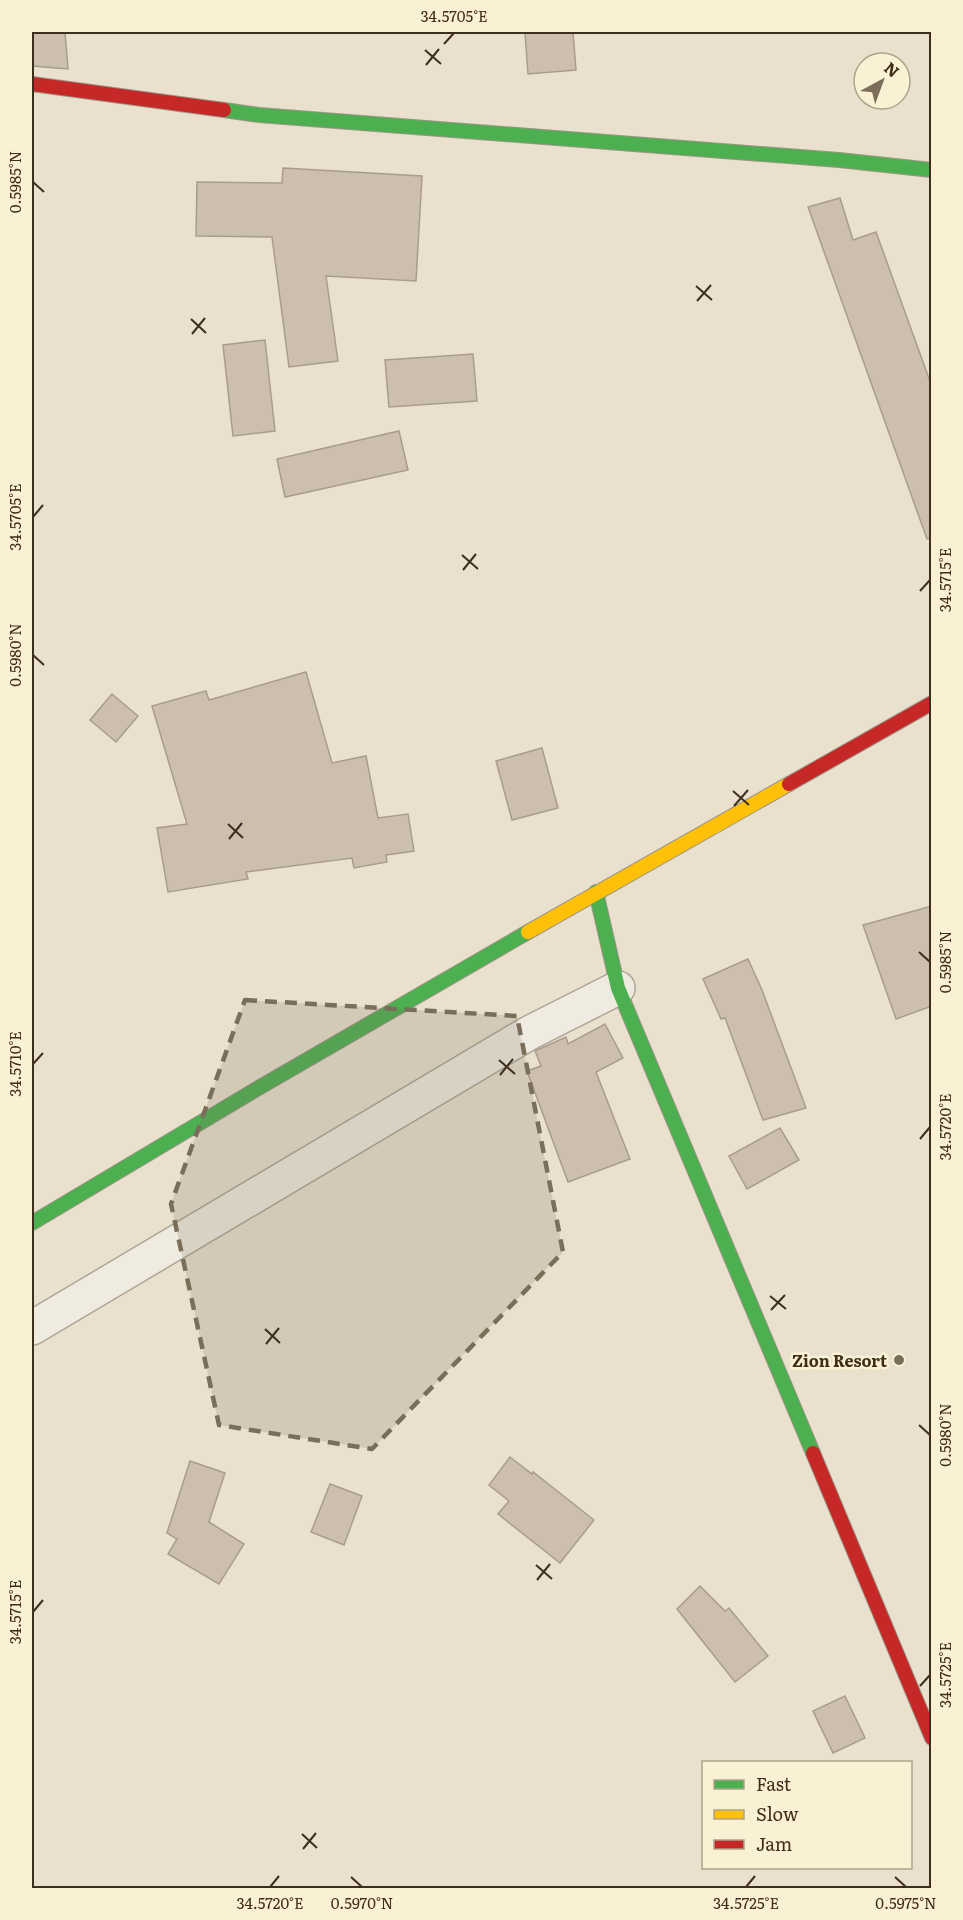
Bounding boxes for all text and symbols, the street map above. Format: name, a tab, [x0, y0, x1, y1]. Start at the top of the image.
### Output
text: 34.5705°E	[420, 4, 488, 27]
north arrow	[852, 51, 912, 111]
text: N	[880, 55, 905, 82]
text: 0.5985°N	[3, 151, 26, 213]
text: 34.5705°E	[3, 483, 26, 551]
text: 34.5715°E	[933, 548, 956, 612]
text: 0.5980°N	[3, 623, 26, 687]
text: 0.5985°N	[933, 931, 956, 993]
text: 34.5710°E	[3, 1031, 26, 1097]
text: 34.5720°E	[933, 1093, 956, 1161]
place label: Zion Resort	[792, 1348, 887, 1372]
marker: Zion Resort	[892, 1353, 906, 1367]
text: 0.5980°N	[933, 1403, 956, 1467]
text: 34.5715°E	[3, 1580, 26, 1644]
text: 34.5725°E	[933, 1642, 956, 1708]
legend	[702, 1761, 912, 1869]
text: Fast	[756, 1770, 792, 1797]
text: Slow	[756, 1800, 799, 1827]
text: Jam	[756, 1830, 792, 1857]
text: 34.5720°E	[236, 1891, 304, 1914]
text: 0.5970°N	[331, 1891, 393, 1914]
text: 34.5725°E	[713, 1891, 779, 1914]
text: 0.5975°N	[875, 1891, 937, 1914]

